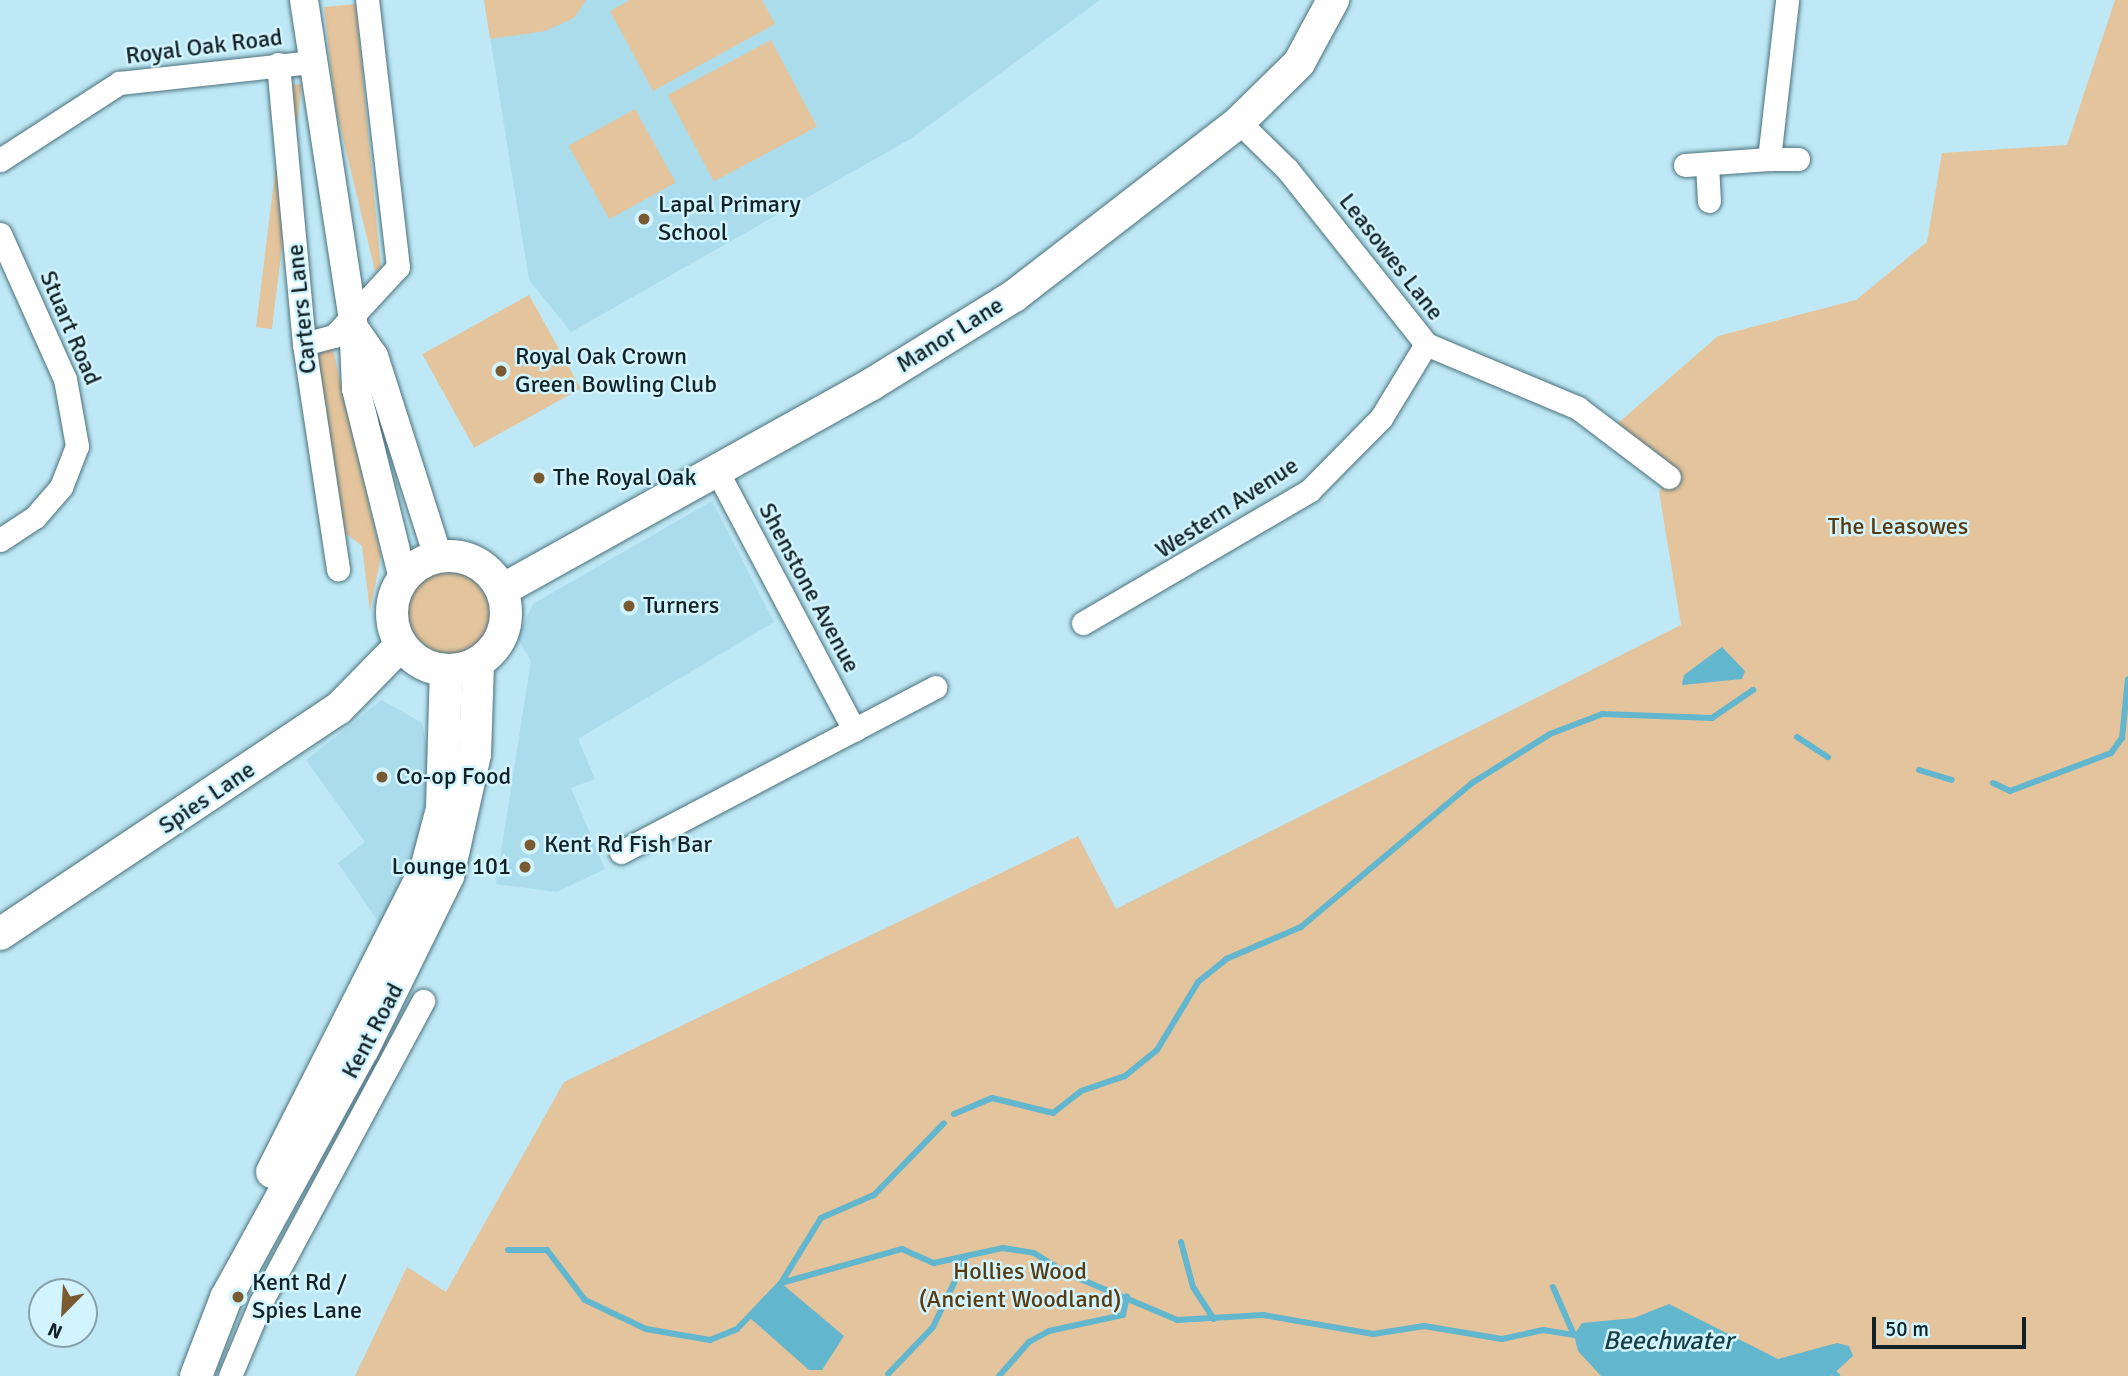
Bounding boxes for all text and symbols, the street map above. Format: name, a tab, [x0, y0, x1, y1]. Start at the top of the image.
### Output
street label: Royal Oak Road	[124, 23, 284, 71]
street label: Leasowes Lane	[1332, 188, 1450, 326]
place label: Lapal Primary School	[658, 191, 801, 247]
marker: Lapal Primary School	[636, 211, 652, 227]
street label: Carters Lane	[281, 243, 323, 375]
street label: Stuart Road	[33, 266, 107, 390]
street label: Manor Lane	[891, 291, 1009, 379]
place label: Royal Oak Crown Green Bowling Club	[515, 343, 717, 399]
marker: Royal Oak Crown Green Bowling Club	[493, 363, 509, 379]
street label: Western Avenue	[1150, 451, 1304, 565]
place label: The Royal Oak	[553, 464, 696, 492]
marker: The Royal Oak	[531, 470, 547, 486]
street label: Shenstone Avenue	[752, 498, 866, 678]
park label: The Leasowes	[1828, 513, 1968, 541]
place label: Turners	[643, 592, 719, 620]
marker: Turners	[621, 598, 637, 614]
street label: Spies Lane	[153, 755, 261, 841]
place label: Co-op Food	[396, 763, 511, 791]
marker: Co-op Food	[374, 769, 390, 785]
place label: Kent Rd Fish Bar	[544, 831, 712, 859]
marker: Kent Rd Fish Bar	[522, 837, 538, 853]
place label: Lounge 101	[392, 853, 511, 881]
marker: Lounge 101	[517, 859, 533, 875]
street label: Kent Road	[336, 978, 410, 1084]
park label: Hollies Wood (Ancient Woodland)	[919, 1258, 1121, 1314]
place label: Kent Rd / Spies Lane	[252, 1269, 362, 1325]
north arrow	[28, 1278, 98, 1348]
marker: Kent Rd / Spies Lane	[230, 1289, 246, 1305]
scale bar	[1876, 1302, 2030, 1346]
text: 50 m	[1885, 1316, 1929, 1342]
text: N	[44, 1317, 66, 1344]
water label: Beechwater	[1603, 1326, 1733, 1358]

